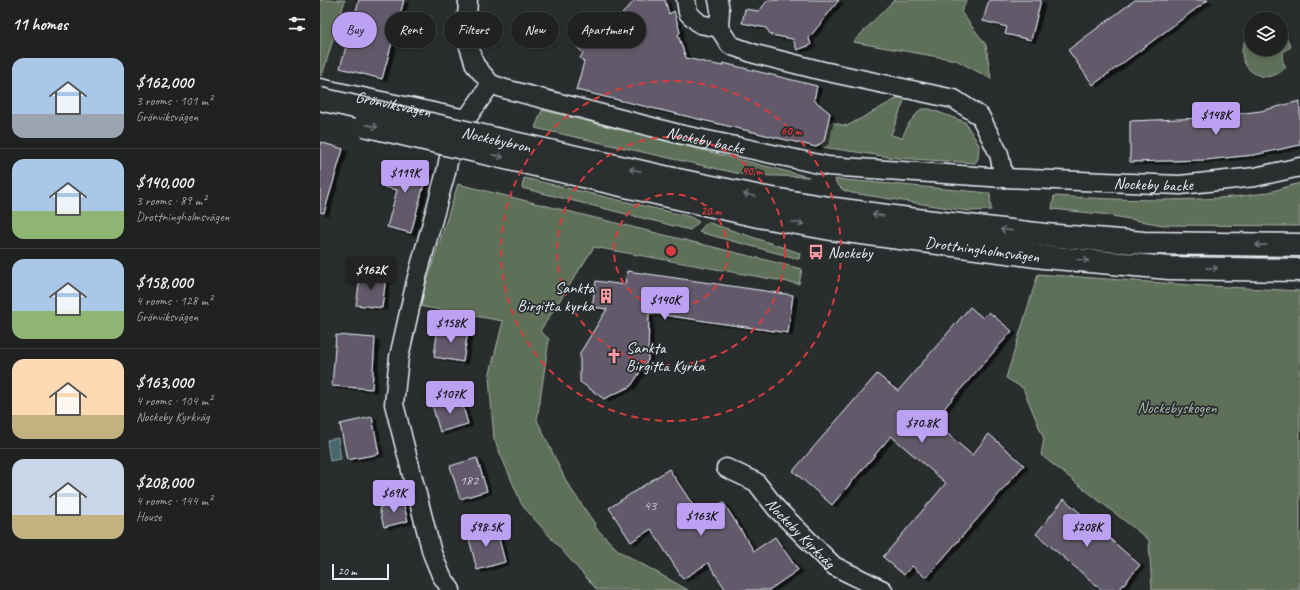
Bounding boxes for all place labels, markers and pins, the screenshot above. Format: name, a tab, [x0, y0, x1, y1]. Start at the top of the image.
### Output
pin: $148K	[1188, 102, 1244, 136]
pin: $119K	[377, 160, 433, 194]
bus stop icon: Nockeby	[807, 243, 825, 261]
place label: Nockeby	[828, 243, 874, 263]
centre of rings	[664, 244, 678, 258]
pin: $162K	[343, 257, 399, 291]
place label: Sankta Birgitta kyrka	[517, 278, 596, 316]
building icon: Sankta Birgitta kyrka	[597, 287, 615, 305]
pin: $140K	[637, 287, 693, 321]
pin: $158K	[423, 310, 479, 344]
place label: Sankta Birgitta Kyrka	[626, 338, 705, 376]
church icon: Sankta Birgitta Kyrka	[605, 347, 623, 365]
pin: $107K	[422, 381, 478, 415]
pin: $70.8K	[889, 410, 955, 444]
pin: $69K	[370, 480, 418, 514]
pin: $163K	[673, 503, 729, 537]
pin: $98.5K	[453, 514, 519, 548]
pin: $208K	[1059, 514, 1115, 548]

